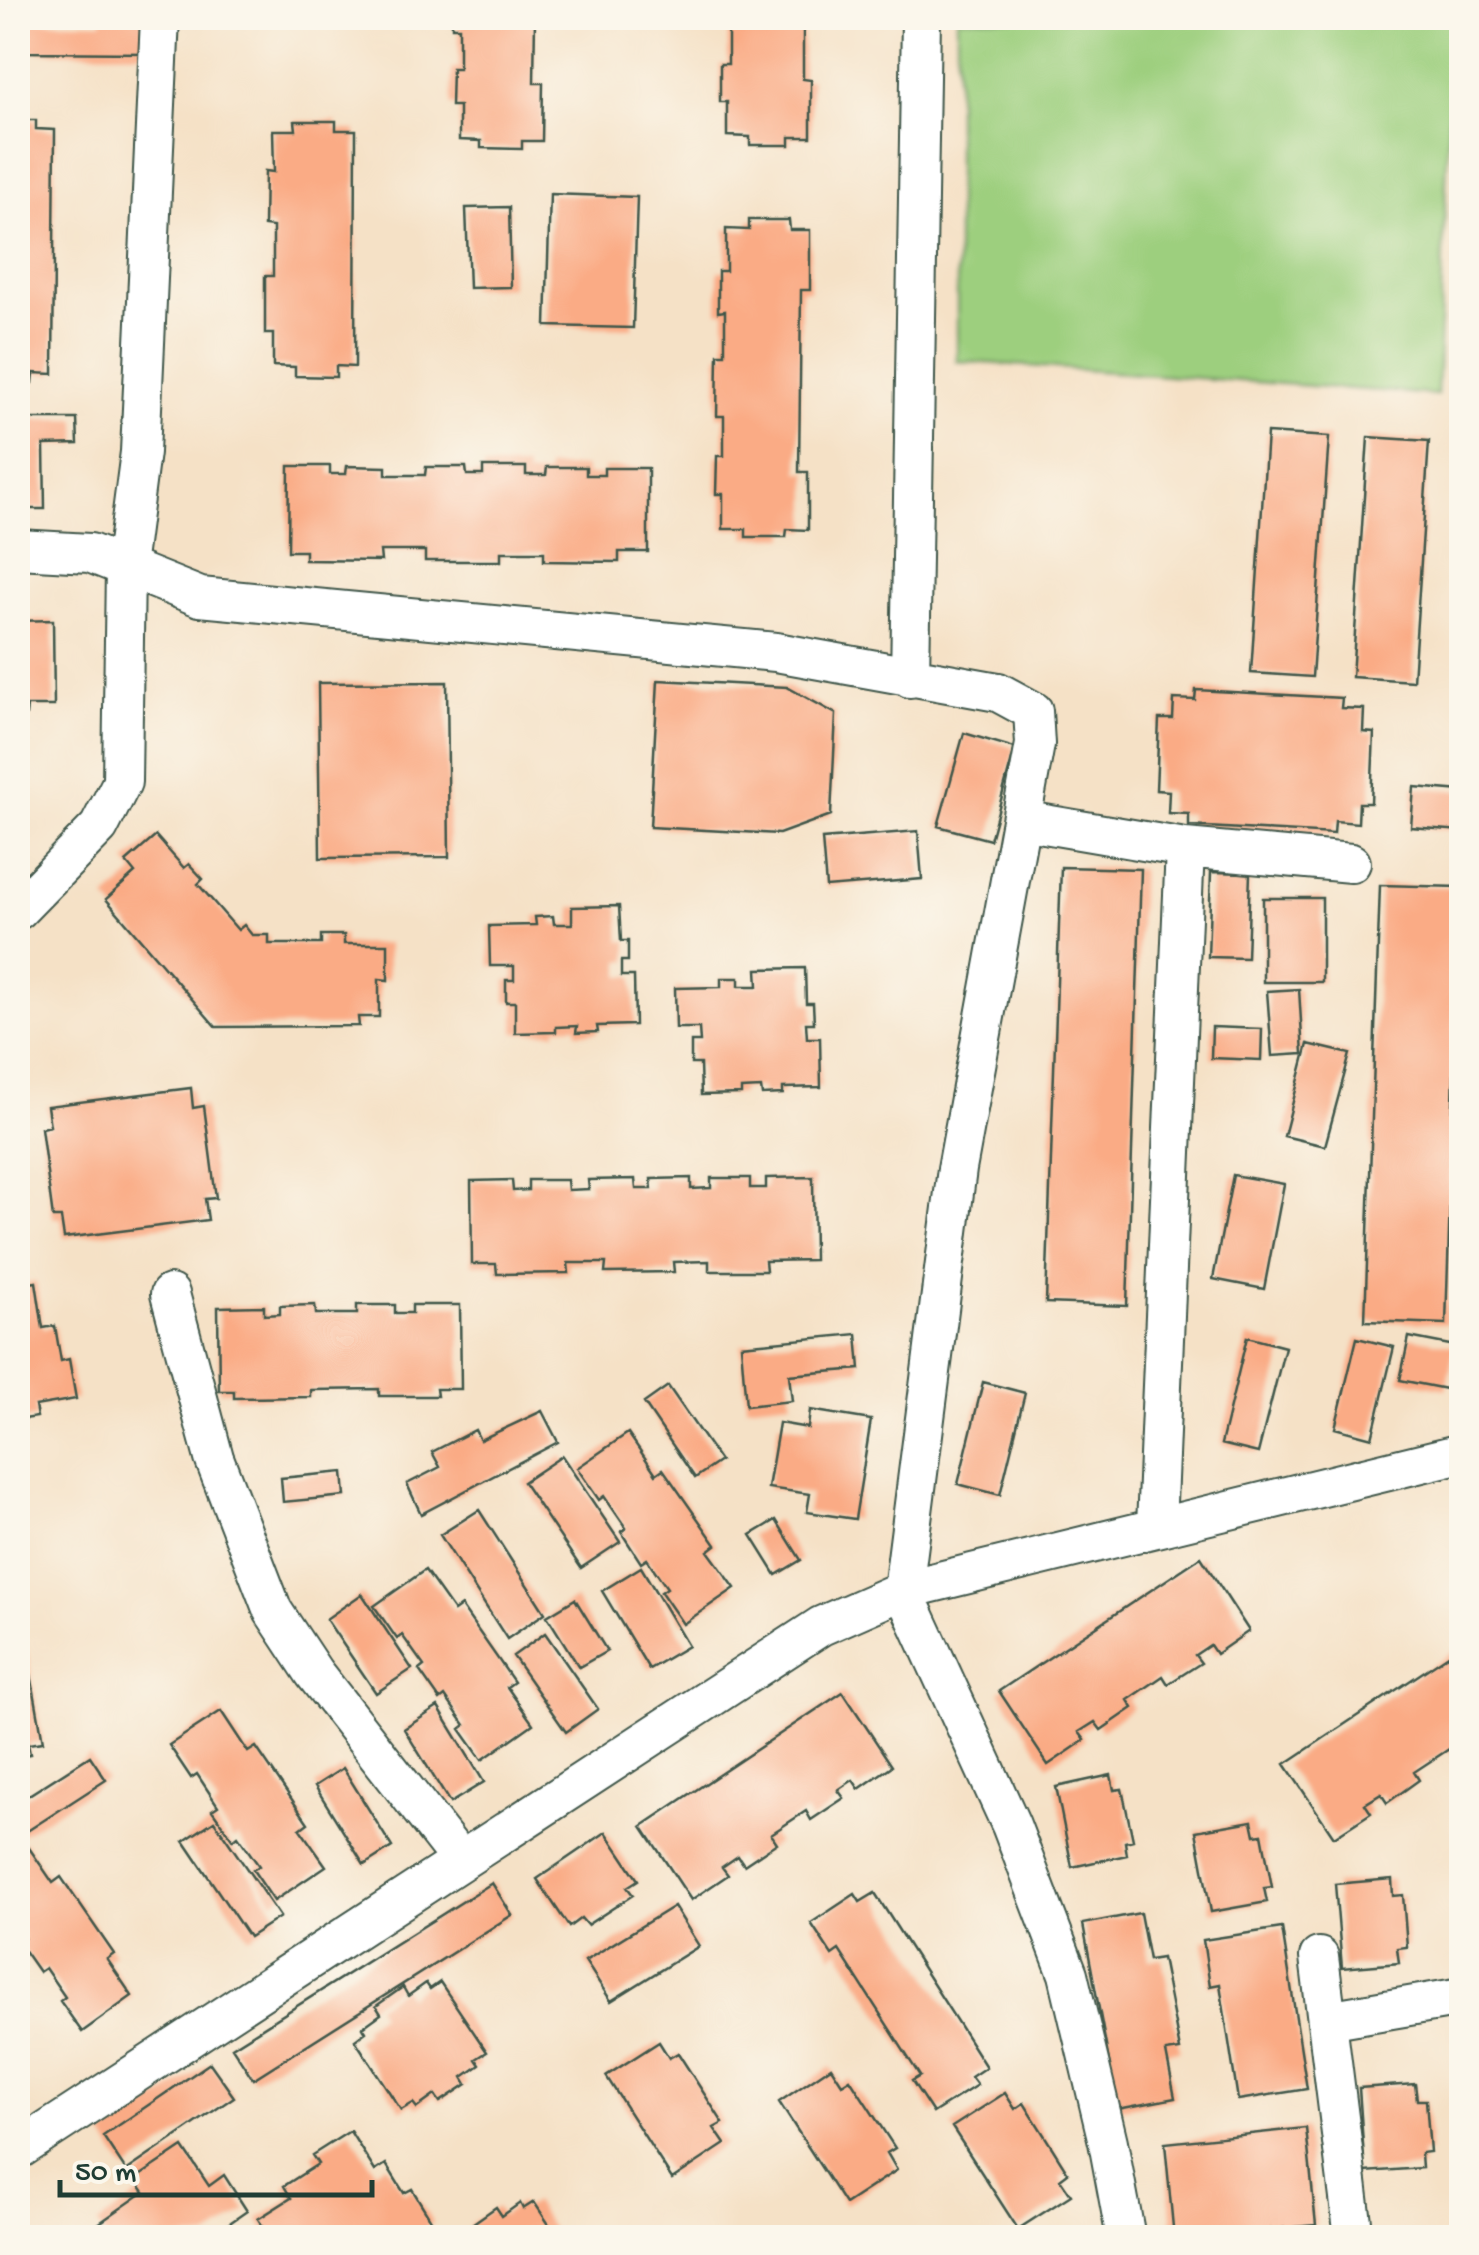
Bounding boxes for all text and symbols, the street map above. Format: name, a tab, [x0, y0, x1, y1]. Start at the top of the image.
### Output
scale bar	[60, 2135, 372, 2197]
text: 50 m	[75, 2157, 136, 2192]

